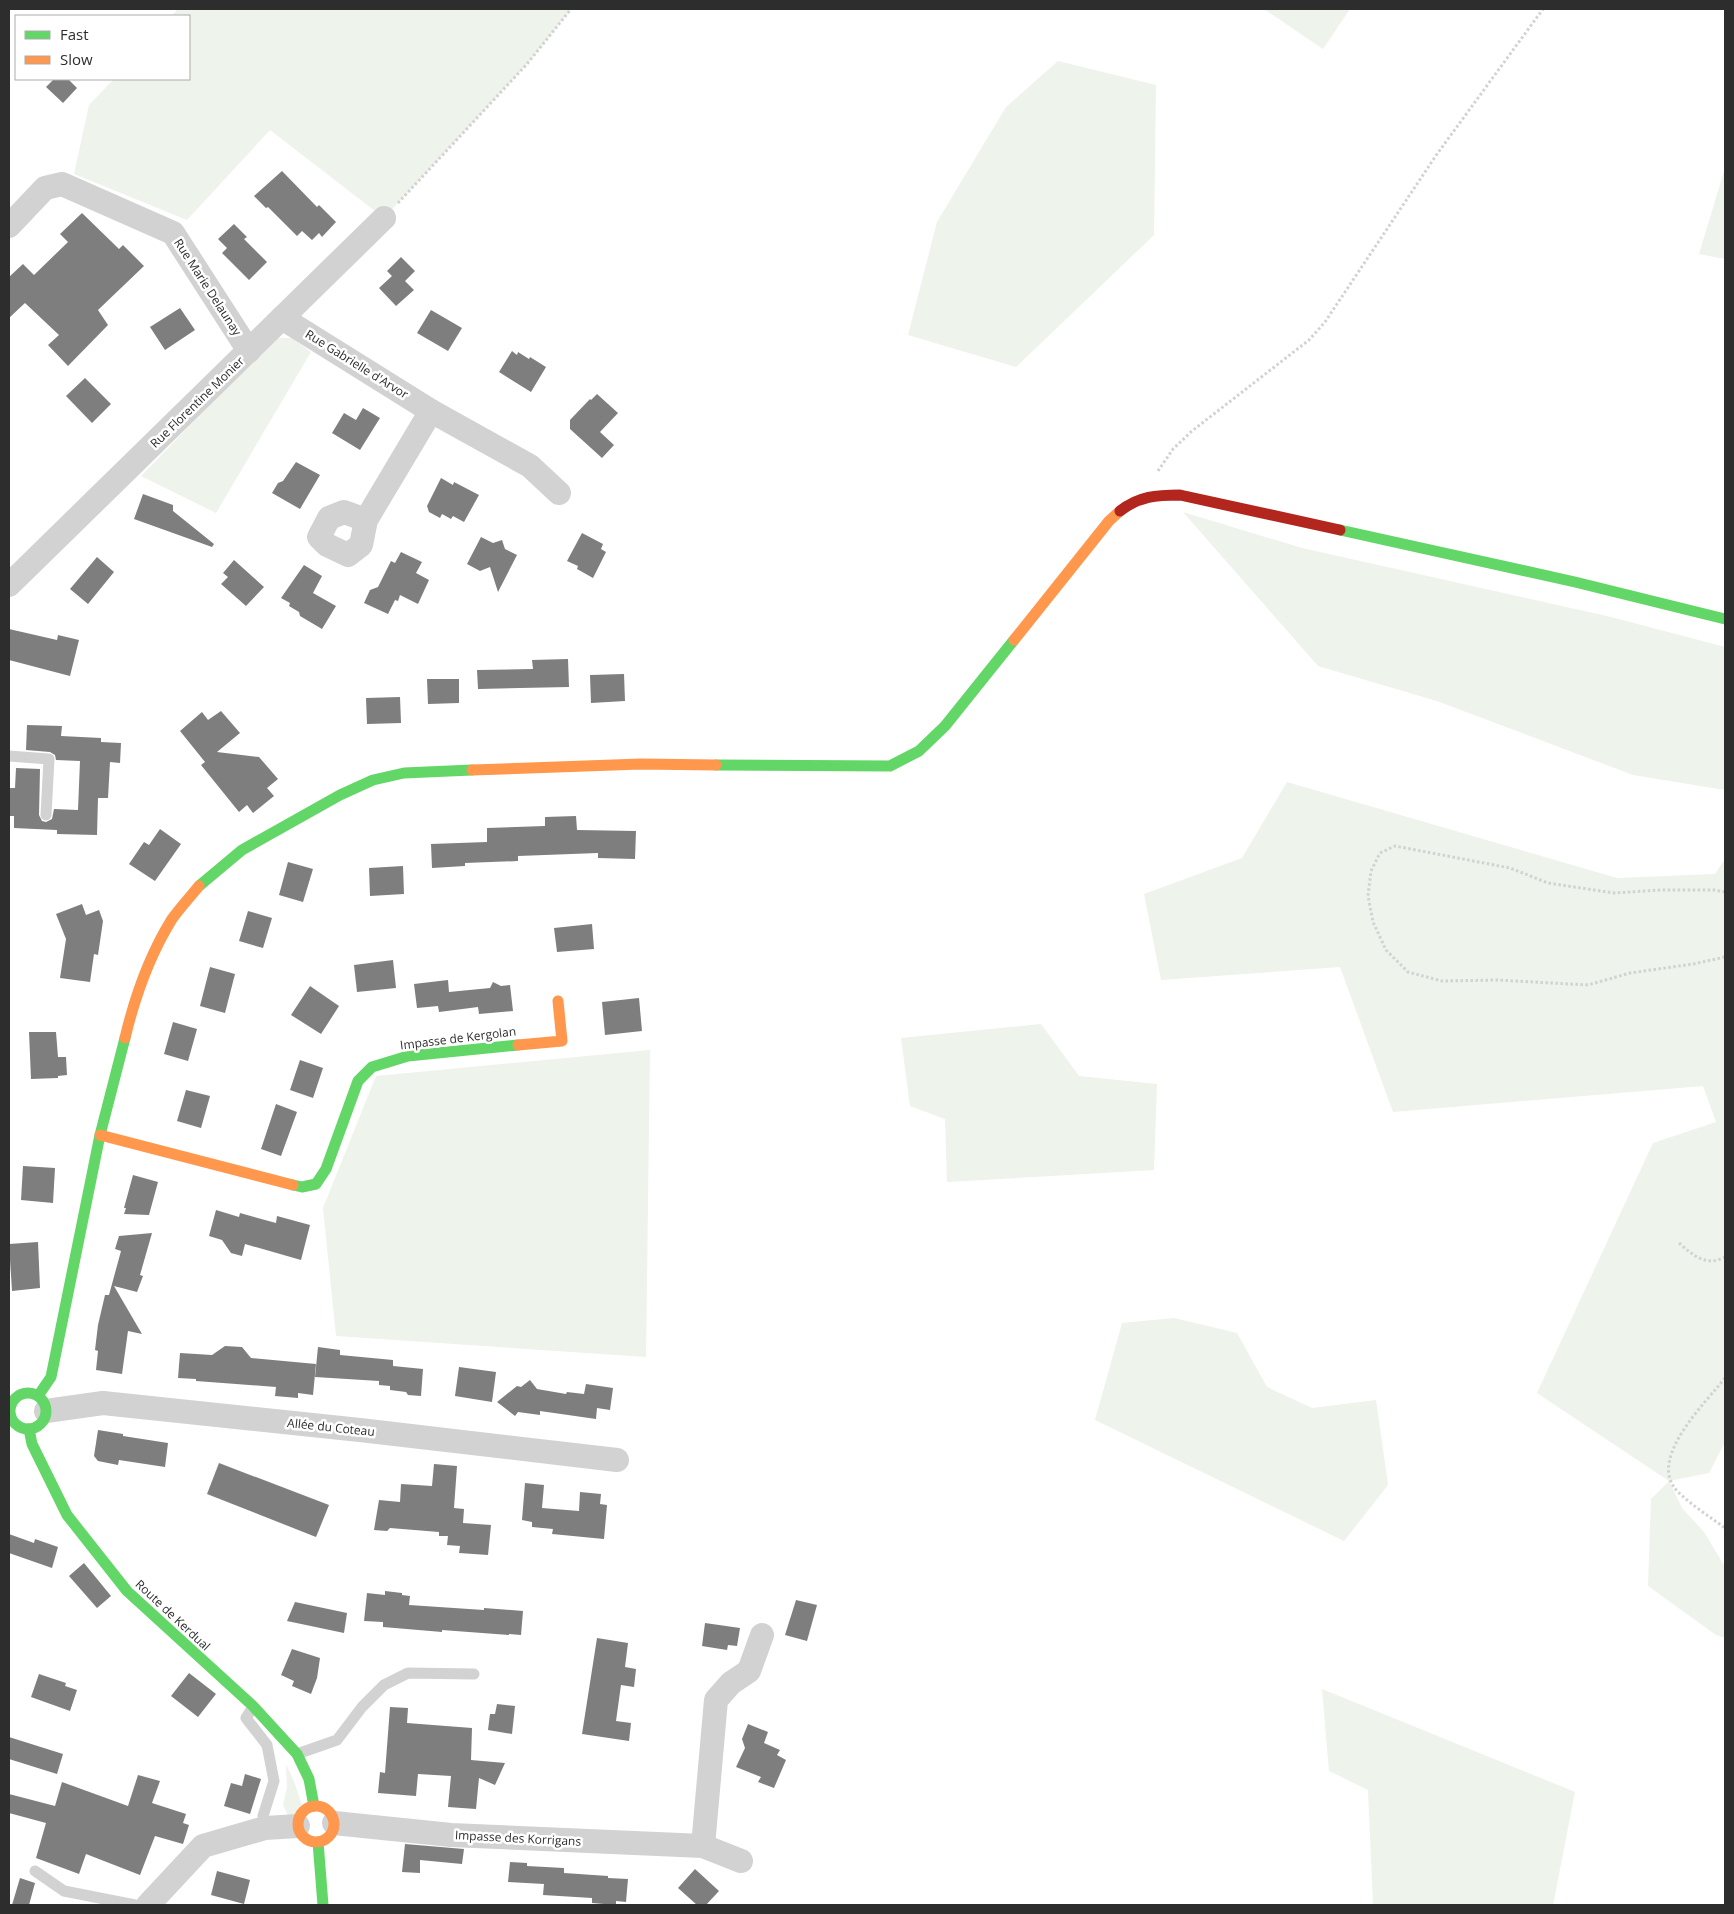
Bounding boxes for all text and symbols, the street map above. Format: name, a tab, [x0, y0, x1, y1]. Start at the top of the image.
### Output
legend	[15, 15, 190, 80]
text: Fast	[60, 24, 89, 44]
text: Slow	[60, 49, 93, 69]
street label: Rue Marie Delaunay	[170, 235, 246, 340]
street label: Rue Gabrielle d'Arvor	[302, 325, 412, 403]
street label: Rue Florentine Monier	[146, 353, 248, 451]
street label: Impasse de Kergolan	[399, 1022, 517, 1054]
street label: Allée du Coteau	[286, 1414, 376, 1440]
street label: Route de Kerdual	[132, 1576, 214, 1654]
street label: Impasse des Korrigans	[454, 1826, 582, 1850]

